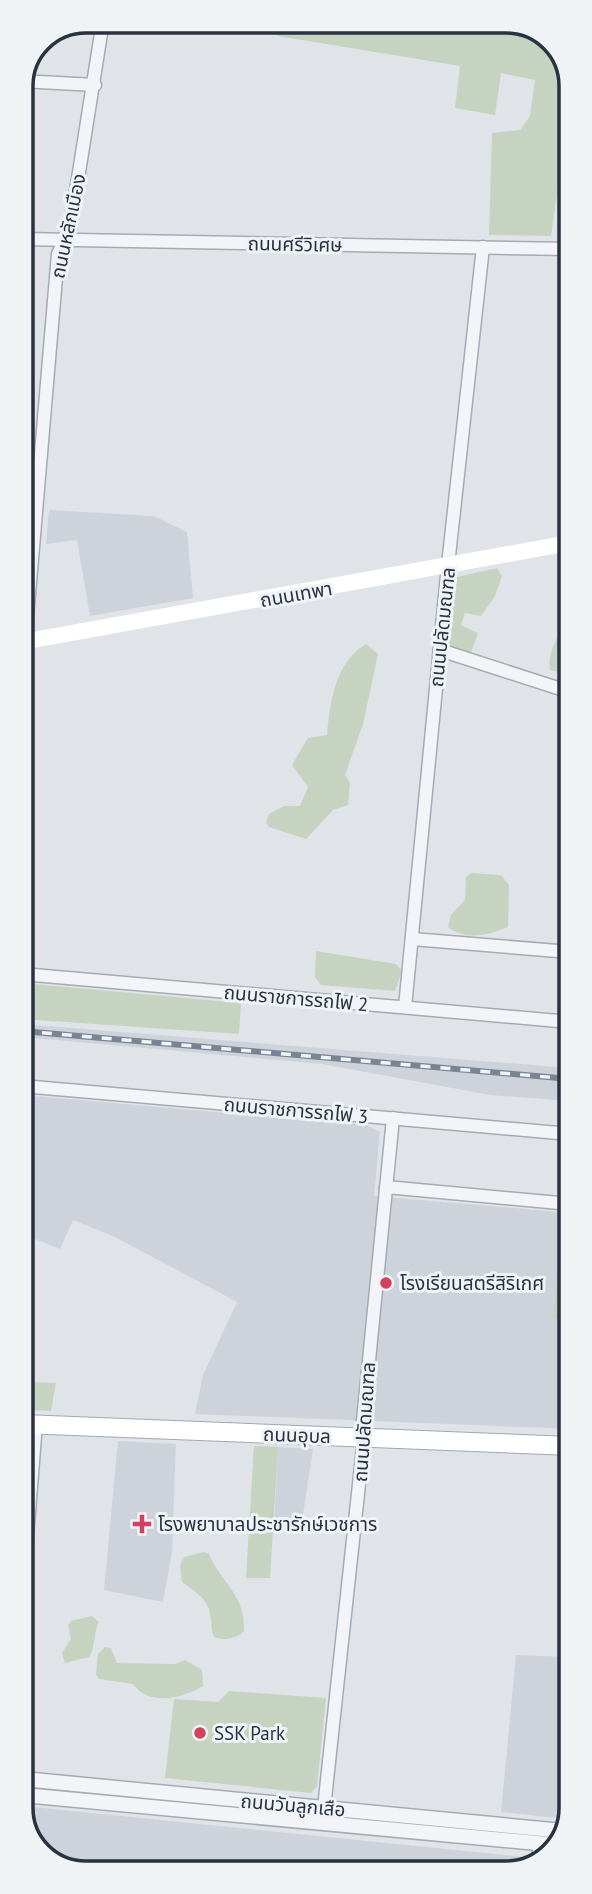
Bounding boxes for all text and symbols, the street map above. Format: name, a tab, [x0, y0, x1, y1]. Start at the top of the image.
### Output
street label: ถนนหลักเมือง	[45, 171, 91, 281]
street label: ถนนศรีวิเศษ	[247, 231, 343, 257]
street label: ถนนปลัดมณฑล	[424, 566, 460, 688]
street label: ถนนเทพา	[258, 576, 334, 612]
street label: ถนนราชการรถไฟ 2	[223, 980, 369, 1016]
street label: ถนนราชการรถไฟ 3	[223, 1092, 369, 1128]
place label: โรงเรียนสตรีสิริเกศ	[400, 1271, 544, 1295]
marker: โรงเรียนสตรีสิริเกศ	[378, 1275, 394, 1291]
street label: ถนนปลัดมณฑล	[348, 1361, 380, 1483]
street label: ถนนอุบล	[263, 1422, 331, 1448]
place label: โรงพยาบาลประชารักษ์เวชการ	[158, 1512, 377, 1536]
marker: โรงพยาบาลประชารักษ์เวชการ	[132, 1514, 152, 1534]
place label: SSK Park	[214, 1721, 285, 1745]
marker: SSK Park	[192, 1725, 208, 1741]
street label: ถนนวันลูกเสือ	[239, 1788, 346, 1823]

